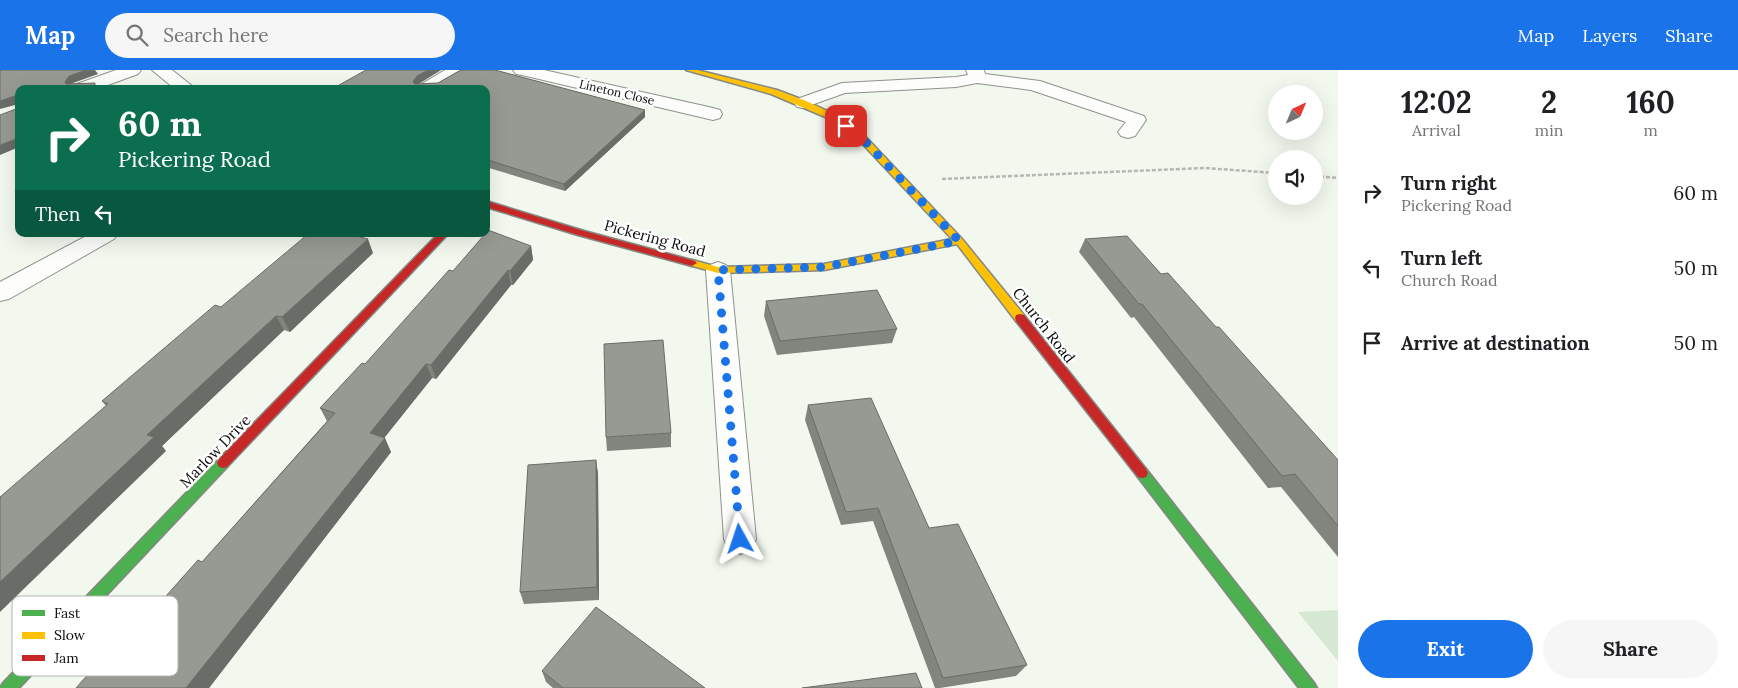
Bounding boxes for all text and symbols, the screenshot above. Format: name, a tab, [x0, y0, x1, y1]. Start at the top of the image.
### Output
search box	[105, 13, 455, 58]
text: Map	[25, 20, 75, 51]
icon: search	[123, 21, 151, 49]
text: Search here	[163, 23, 269, 47]
text: Map	[1518, 24, 1554, 47]
text: Layers	[1582, 24, 1637, 47]
text: Share	[1665, 24, 1713, 47]
street label: Lineton Close	[578, 76, 657, 108]
text: 12:02	[1401, 83, 1472, 121]
text: 2	[1541, 83, 1557, 121]
text: 160	[1626, 83, 1675, 121]
north arrow	[1268, 85, 1322, 140]
map controls	[1268, 85, 1323, 205]
text: 60 m	[118, 101, 202, 146]
icon: right	[35, 105, 100, 170]
pin	[825, 105, 867, 147]
icon: arrive	[832, 112, 860, 140]
text: Arrival	[1412, 120, 1461, 140]
text: min	[1535, 120, 1563, 140]
text: m	[1644, 120, 1658, 140]
text: Pickering Road	[118, 145, 271, 173]
button: sound	[1268, 150, 1323, 205]
text: Turn right	[1401, 171, 1497, 195]
icon: right	[1358, 179, 1386, 207]
text: 60 m	[1673, 181, 1718, 205]
text: Pickering Road	[1401, 195, 1512, 215]
icon: left	[90, 200, 118, 228]
text: Then	[35, 202, 80, 226]
street label: Pickering Road	[602, 215, 708, 261]
text: Turn left	[1401, 246, 1482, 270]
icon: left	[1358, 254, 1386, 282]
text: 50 m	[1674, 256, 1718, 280]
text: Church Road	[1401, 270, 1498, 290]
street label: Church Road	[1009, 283, 1079, 367]
icon: arrive	[1358, 329, 1386, 357]
text: Arrive at destination	[1401, 331, 1590, 355]
text: 50 m	[1674, 331, 1718, 355]
street label: Marlow Drive	[175, 411, 255, 491]
position arrow	[713, 512, 765, 564]
legend	[12, 596, 178, 676]
text: Fast	[54, 604, 81, 622]
button: Exit	[1358, 620, 1533, 678]
button: Share	[1543, 620, 1718, 678]
text: Slow	[54, 626, 86, 644]
text: Jam	[53, 649, 79, 667]

